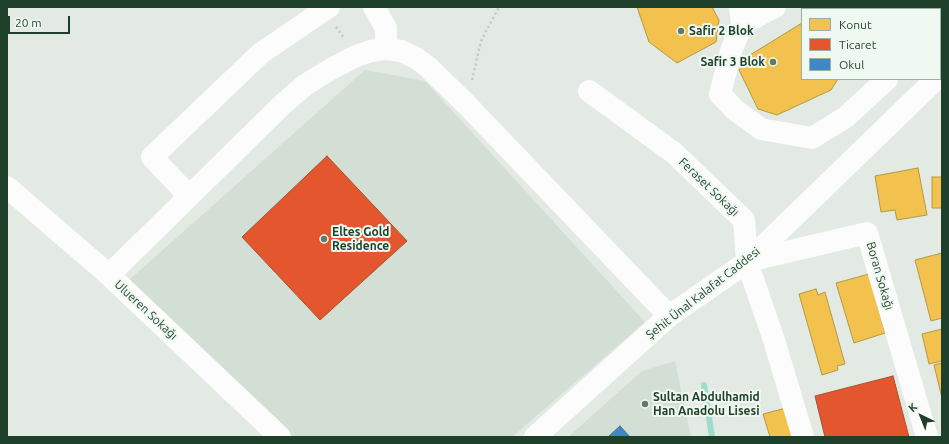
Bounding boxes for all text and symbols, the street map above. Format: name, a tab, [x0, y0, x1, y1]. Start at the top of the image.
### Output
scale bar	[10, 8, 72, 34]
legend	[801, 8, 941, 80]
text: 20 m	[15, 16, 42, 29]
text: Konut	[839, 18, 872, 31]
place label: Safir 2 Blok	[689, 24, 754, 38]
marker: Safir 2 Blok	[676, 26, 686, 36]
text: Ticaret	[839, 38, 876, 51]
place label: Safir 3 Blok	[700, 55, 765, 69]
marker: Safir 3 Blok	[768, 57, 778, 67]
text: Okul	[839, 58, 864, 71]
street label: Feraset Sokağı	[676, 155, 742, 219]
place label: Eltes Gold Residence	[332, 225, 390, 253]
marker: Eltes Gold Residence	[319, 234, 329, 244]
street label: Boran Sokağı	[863, 240, 897, 312]
street label: Şehit Ünal Kalafat Caddesi	[643, 244, 763, 342]
street label: Ulueren Sokağı	[112, 277, 180, 343]
place label: Sultan Abdulhamid Han Anadolu Lisesi	[653, 390, 760, 418]
north arrow	[901, 396, 941, 436]
marker: Sultan Abdulhamid Han Anadolu Lisesi	[640, 399, 650, 409]
text: K	[906, 400, 920, 414]

